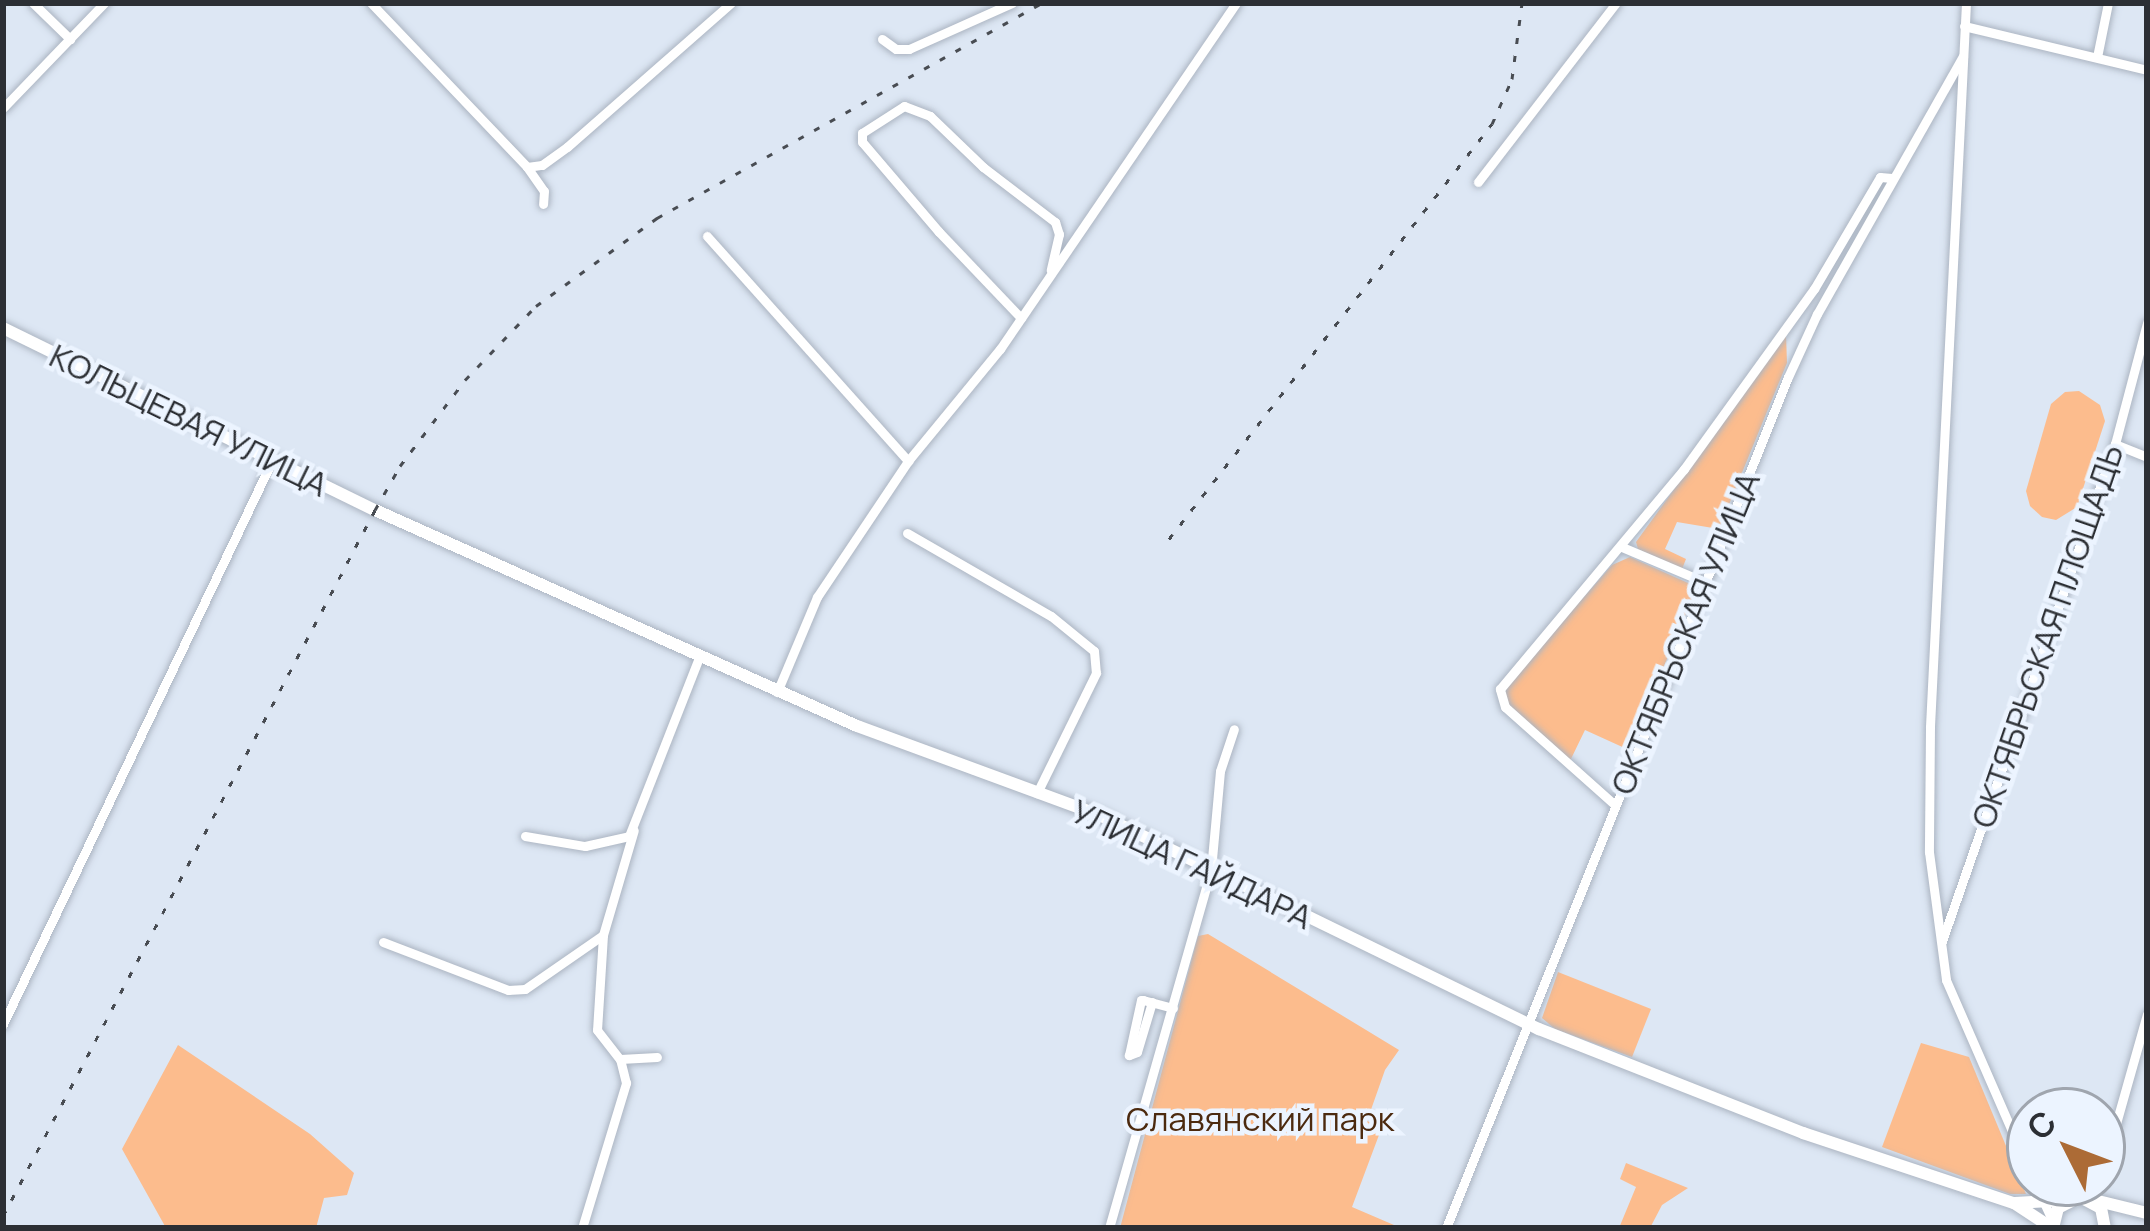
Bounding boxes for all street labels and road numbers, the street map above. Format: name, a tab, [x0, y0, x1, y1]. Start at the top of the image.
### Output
street label: КОЛЬЦЕВАЯ УЛИЦА	[43, 335, 335, 505]
street label: ОКТЯБРЬСКАЯ ПЛОЩАДЬ	[1963, 439, 2131, 833]
street label: ОКТЯБРЬСКАЯ УЛИЦА	[1602, 466, 1768, 800]
street label: УЛИЦА ГАЙДАРА	[1065, 791, 1319, 937]

